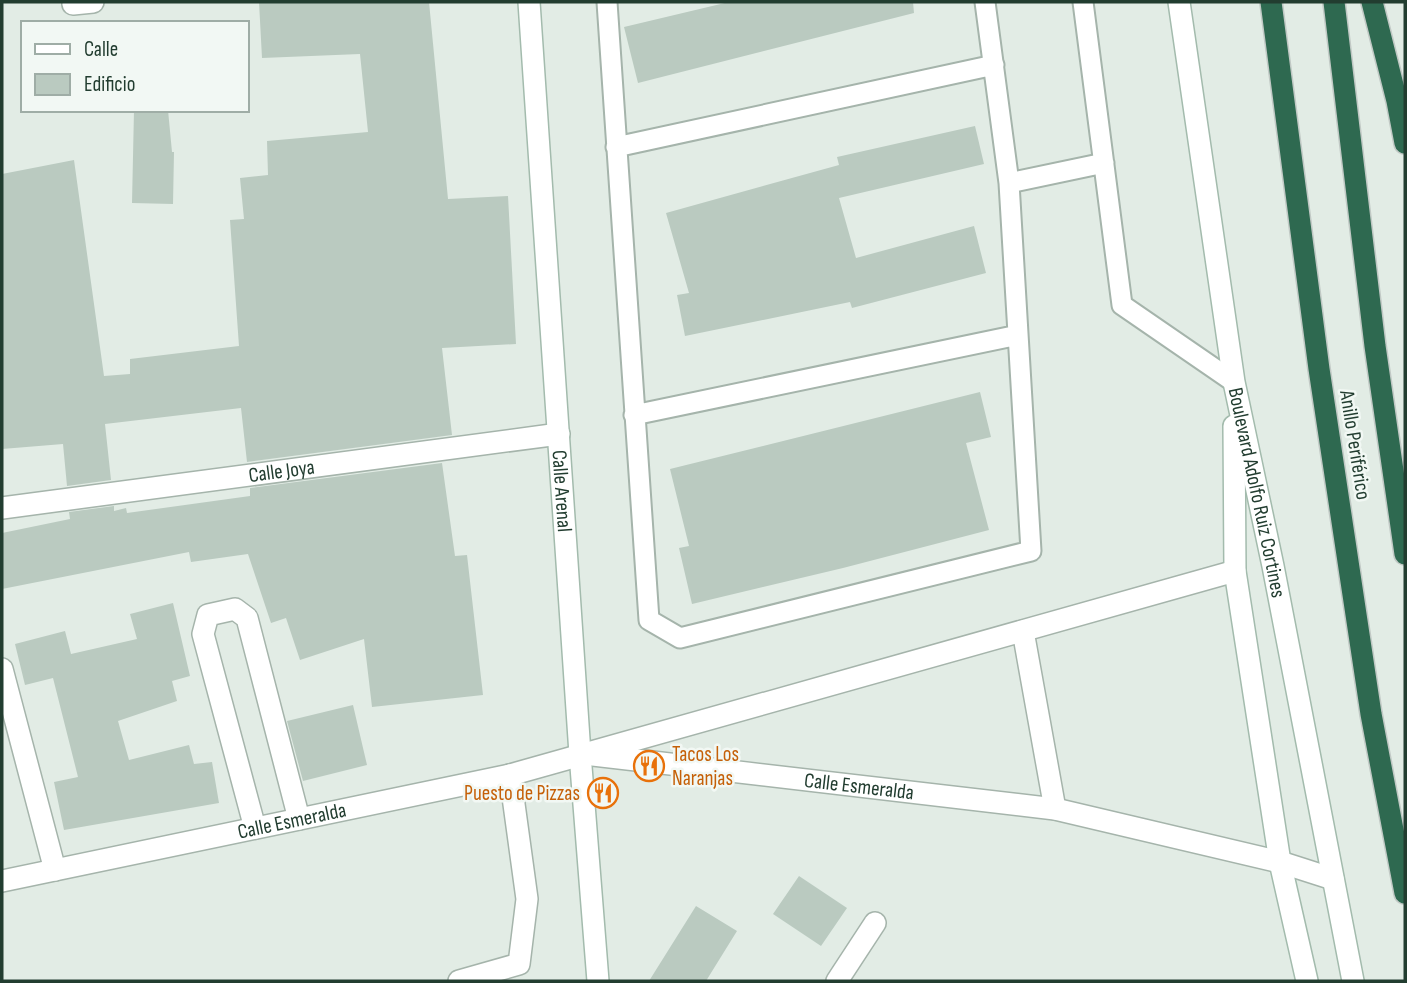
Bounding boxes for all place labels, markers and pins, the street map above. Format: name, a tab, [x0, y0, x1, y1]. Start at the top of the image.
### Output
place label: Tacos Los Naranjas	[672, 742, 739, 791]
restaurant icon: Tacos Los Naranjas	[632, 749, 666, 783]
restaurant icon: Puesto de Pizzas	[586, 776, 620, 810]
place label: Puesto de Pizzas	[464, 781, 580, 806]

